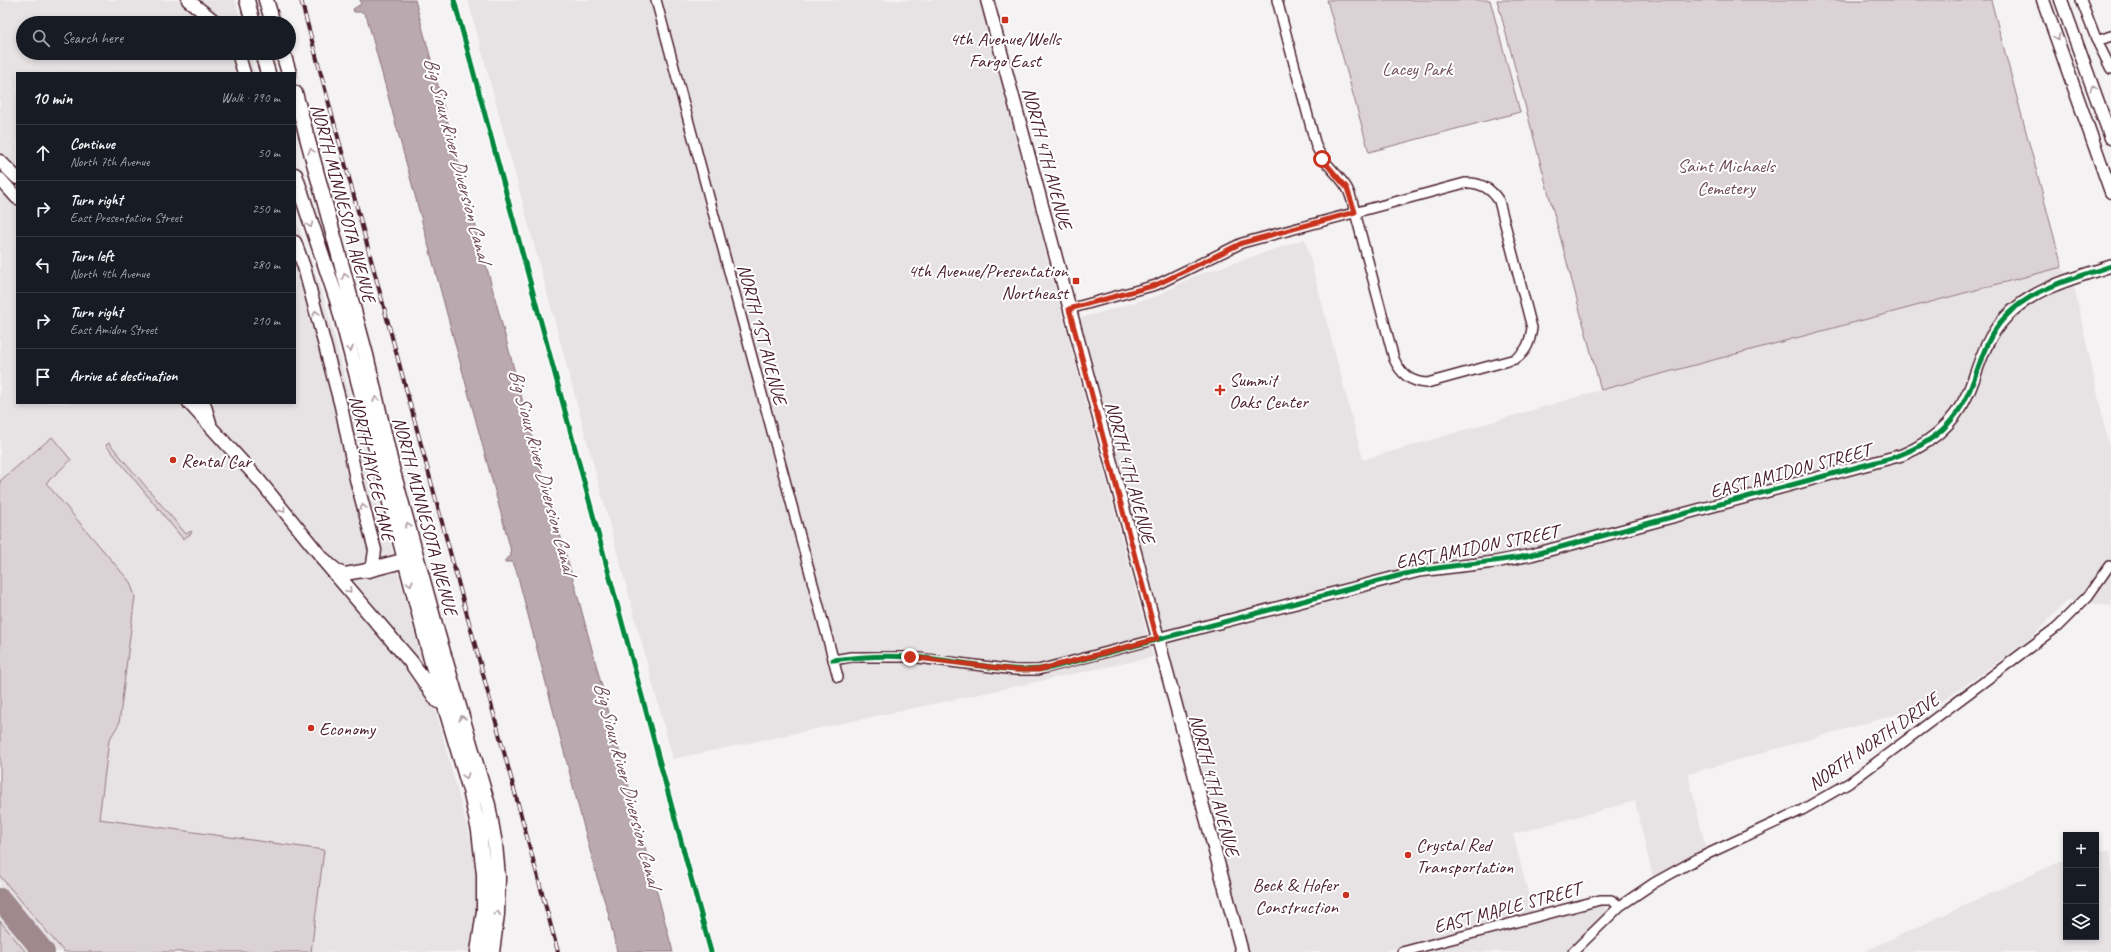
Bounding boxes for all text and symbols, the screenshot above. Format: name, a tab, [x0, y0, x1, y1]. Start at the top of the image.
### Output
marker: 4th Avenue/Wells Fargo East	[1000, 15, 1010, 25]
search box	[16, 16, 296, 60]
icon: search	[30, 27, 52, 49]
place label: 4th Avenue/Wells Fargo East	[949, 27, 1062, 73]
text: Search here	[62, 29, 123, 48]
one-way arrow	[2052, 33, 2060, 40]
water label: Big Sioux River Diversion Canal	[418, 54, 499, 270]
park label: Lacey Park	[1382, 57, 1454, 81]
one-way arrow	[2090, 84, 2098, 91]
street label: NORTH 4TH AVENUE	[1017, 85, 1078, 235]
text: 10 min	[32, 88, 72, 109]
text: Walk · 790 m	[221, 90, 280, 106]
street label: NORTH MINNESOTA AVENUE	[305, 101, 382, 308]
text: Continue	[70, 135, 115, 154]
icon: ahead	[32, 142, 54, 164]
text: 50 m	[258, 145, 280, 161]
one-way arrow	[307, 148, 316, 155]
route start	[1313, 150, 1331, 168]
text: North 7th Avenue	[70, 154, 150, 170]
park label: Saint Michaels Cemetery	[1677, 154, 1776, 200]
text: Turn right	[70, 191, 123, 210]
icon: right	[32, 198, 54, 220]
text: 250 m	[252, 201, 280, 217]
text: East Presentation Street	[70, 210, 182, 226]
one-way arrow	[306, 222, 314, 229]
text: Turn left	[70, 247, 113, 266]
icon: left	[32, 254, 54, 276]
text: 280 m	[252, 257, 280, 273]
place label: 4th Avenue/Presentation Northeast	[908, 259, 1070, 305]
street label: NORTH 1ST AVENUE	[732, 261, 793, 410]
text: North 4th Avenue	[70, 266, 150, 282]
one-way arrow	[341, 273, 350, 280]
marker: 4th Avenue/Presentation Northeast	[1071, 276, 1081, 286]
text: Turn right	[70, 303, 123, 322]
one-way arrow	[312, 309, 321, 316]
icon: right	[32, 310, 54, 332]
text: 210 m	[252, 313, 280, 329]
text: East Amidon Street	[70, 322, 157, 338]
one-way arrow	[345, 345, 354, 352]
icon: arrive	[32, 366, 54, 388]
water label: Big Sioux River Diversion Canal	[503, 366, 584, 582]
text: Arrive at destination	[70, 367, 177, 386]
place label: Summit Oaks Center	[1229, 368, 1309, 414]
marker: Summit Oaks Center	[1214, 384, 1226, 396]
street label: NORTH JAYCEE LANE	[344, 393, 401, 546]
one-way arrow	[373, 396, 381, 402]
street label: NORTH 4TH AVENUE	[1100, 399, 1161, 549]
street label: NORTH MINNESOTA AVENUE	[387, 414, 464, 621]
street label: EAST AMIDON STREET	[1707, 437, 1878, 504]
place label: Rental Car	[181, 449, 253, 473]
marker: Rental Car	[168, 455, 178, 465]
one-way arrow	[359, 504, 368, 511]
one-way arrow	[279, 505, 286, 513]
street label: EAST AMIDON STREET	[1394, 518, 1566, 575]
one-way arrow	[404, 522, 413, 529]
one-way arrow	[406, 580, 414, 587]
one-way arrow	[344, 585, 351, 593]
route end	[901, 648, 919, 666]
water label: Big Sioux River Diversion Canal	[588, 679, 669, 895]
street label: NORTH NORTH DRIVE	[1803, 686, 1946, 796]
street label: NORTH 4TH AVENUE	[1184, 712, 1245, 862]
one-way arrow	[458, 715, 467, 722]
place label: Economy	[319, 717, 376, 741]
marker: Economy	[306, 723, 316, 733]
one-way arrow	[461, 772, 470, 779]
map controls	[2063, 832, 2099, 940]
button: +	[2063, 832, 2099, 868]
place label: Crystal Red Transportation	[1416, 833, 1514, 879]
marker: Crystal Red Transportation	[1403, 850, 1413, 860]
button: −	[2063, 868, 2099, 904]
place label: Beck & Hofer Construction	[1252, 873, 1339, 919]
street label: EAST MAPLE STREET	[1431, 875, 1589, 939]
marker: Beck & Hofer Construction	[1341, 890, 1351, 900]
button: layers	[2063, 904, 2099, 940]
one-way arrow	[492, 910, 501, 916]

